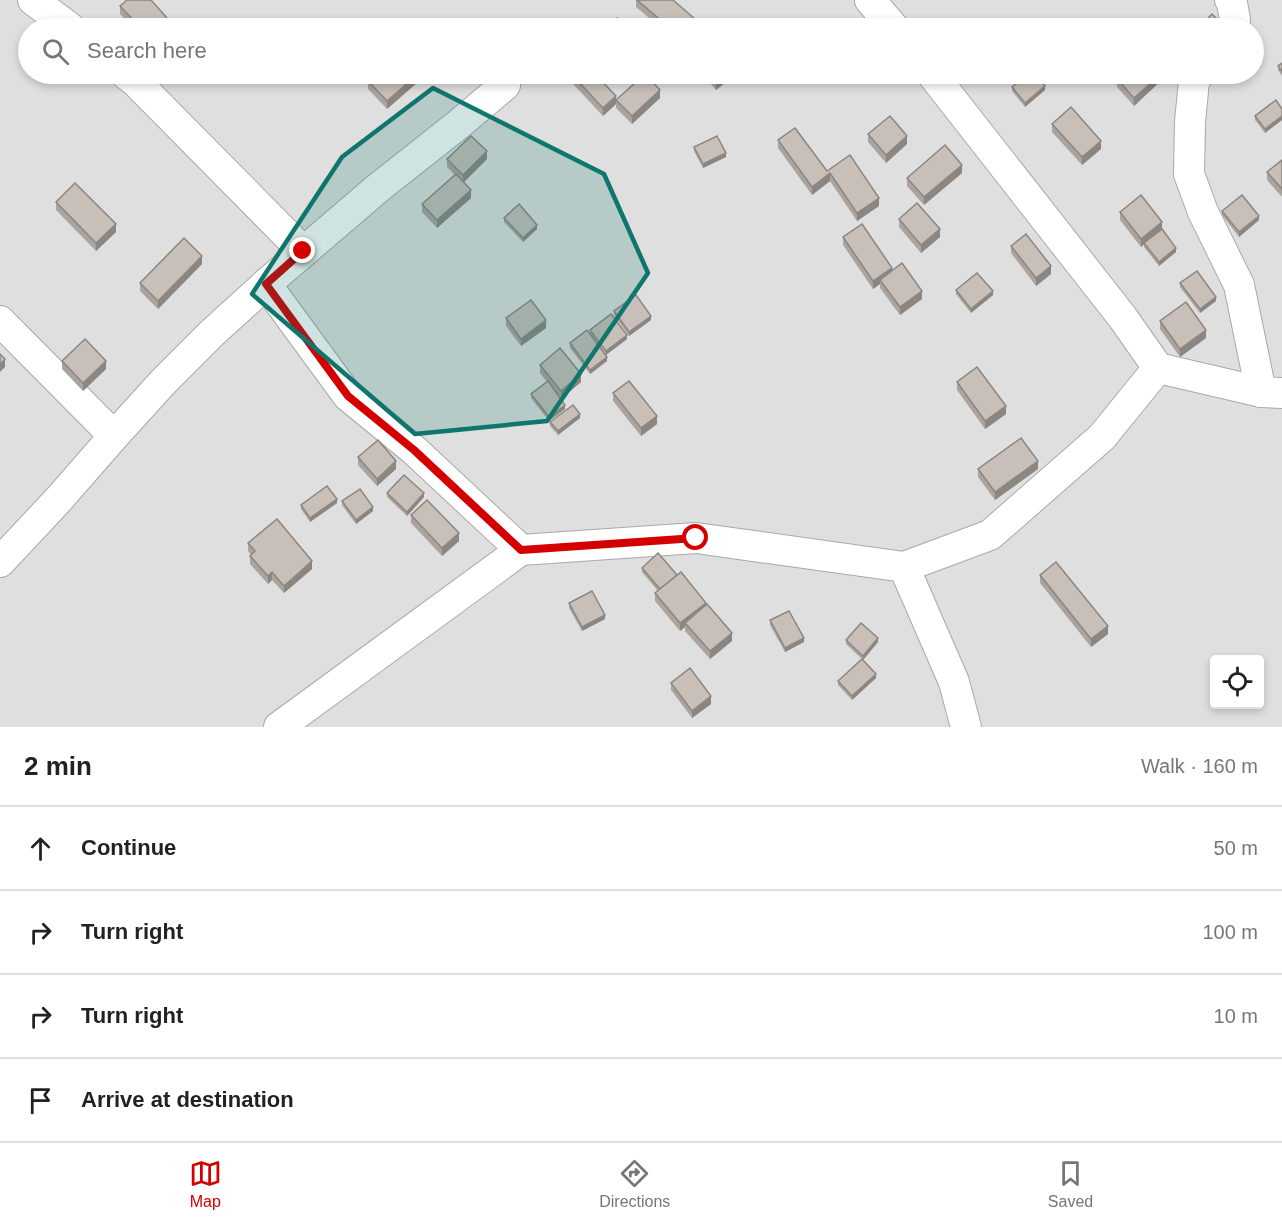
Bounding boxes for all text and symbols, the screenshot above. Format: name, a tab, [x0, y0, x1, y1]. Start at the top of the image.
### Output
search box	[18, 18, 1264, 84]
icon: search	[39, 35, 72, 68]
text: Search here	[87, 38, 207, 63]
route end	[289, 237, 315, 263]
route start	[682, 524, 708, 550]
map controls	[1210, 655, 1264, 709]
button: locate	[1210, 655, 1264, 709]
text: 2 min	[24, 751, 92, 781]
text: Walk · 160 m	[1141, 755, 1258, 777]
icon: ahead	[24, 832, 57, 865]
text: Continue	[81, 835, 176, 860]
text: 50 m	[1214, 837, 1258, 859]
icon: right	[24, 916, 57, 949]
text: Turn right	[81, 919, 183, 944]
text: 100 m	[1202, 921, 1258, 943]
icon: right	[24, 1000, 57, 1033]
text: Turn right	[81, 1003, 183, 1028]
text: 10 m	[1214, 1005, 1258, 1027]
icon: arrive	[24, 1084, 57, 1117]
text: Arrive at destination	[81, 1087, 294, 1112]
tab: Map	[189, 1157, 222, 1211]
tab: Directions	[599, 1157, 670, 1211]
tab: Saved	[1048, 1157, 1093, 1211]

